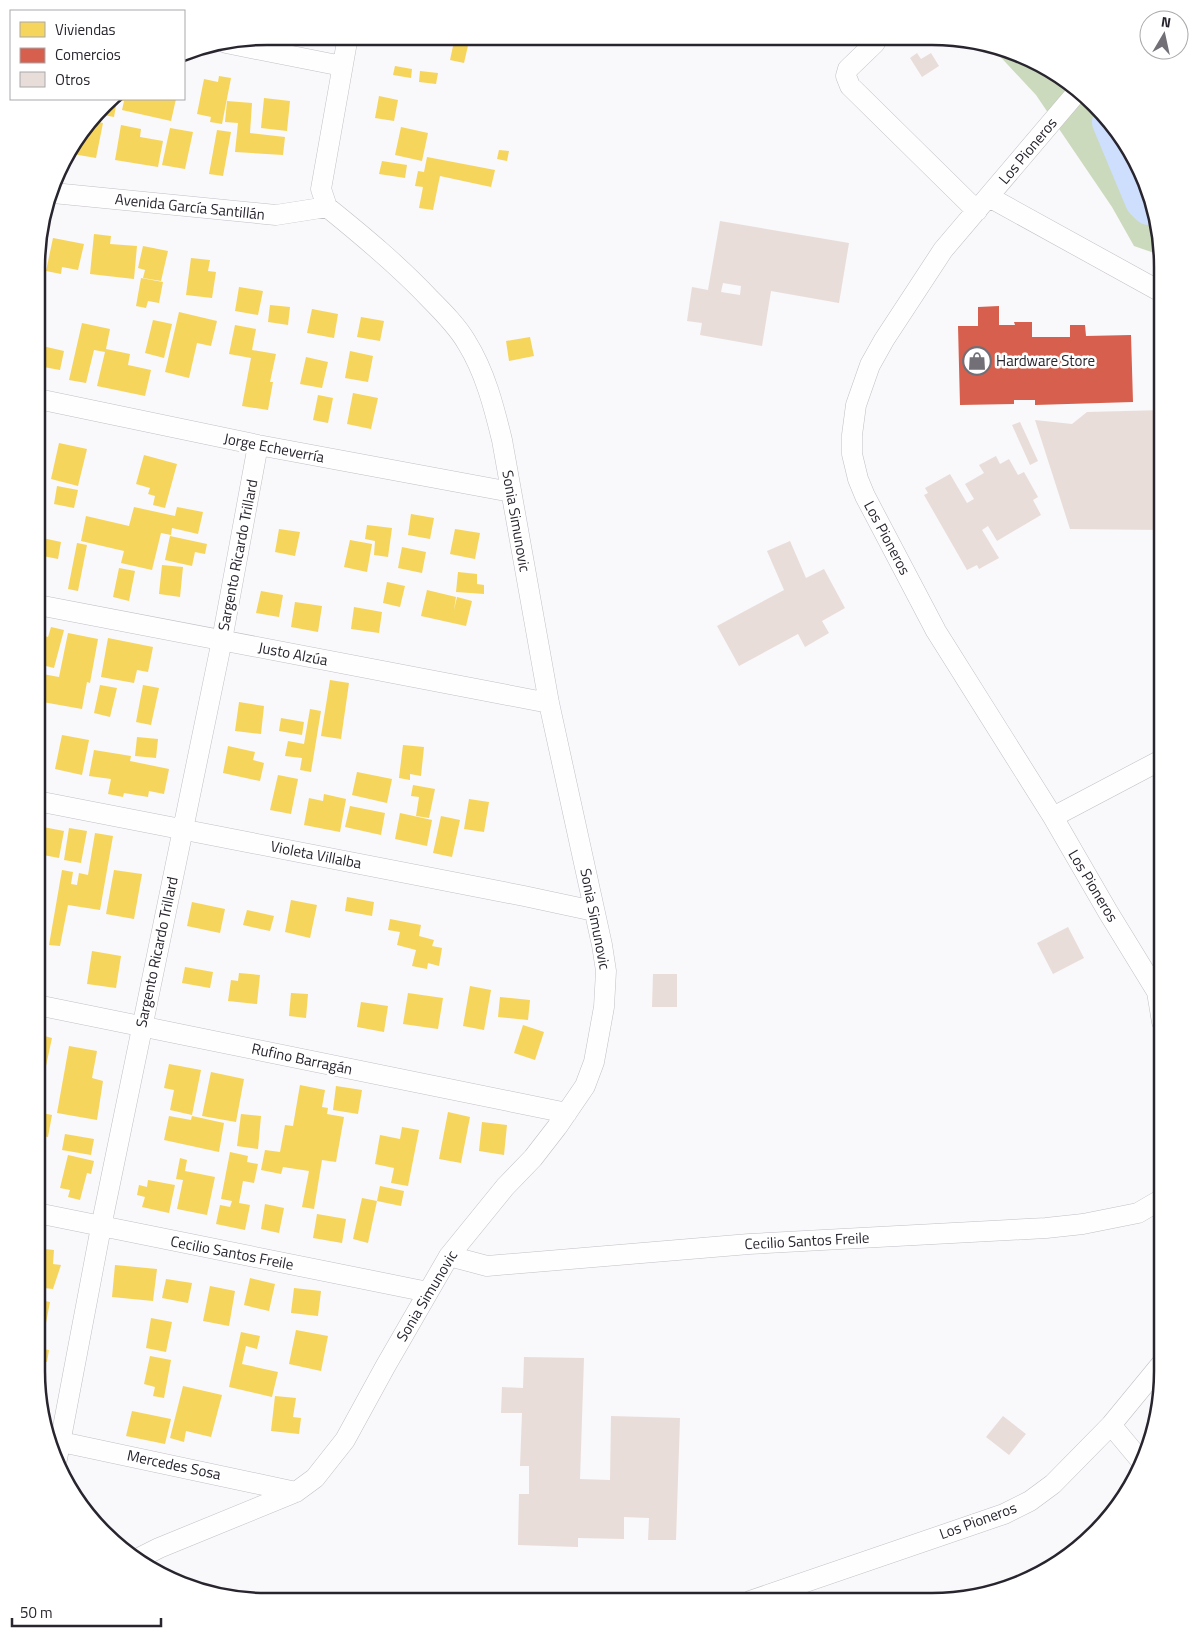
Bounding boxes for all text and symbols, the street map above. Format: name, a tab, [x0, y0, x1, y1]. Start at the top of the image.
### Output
legend	[10, 10, 185, 100]
north arrow	[1139, 10, 1189, 60]
text: N	[1160, 11, 1173, 33]
text: Viviendas	[55, 18, 116, 41]
text: Comercios	[55, 43, 121, 66]
text: Otros	[55, 68, 90, 91]
street label: Los Pioneros	[993, 112, 1062, 189]
street label: Avenida García Santillán	[114, 187, 266, 226]
shop icon: Hardware Store	[962, 346, 992, 376]
place label: Hardware Store	[996, 349, 1095, 372]
street label: Jorge Echeverría	[222, 426, 327, 469]
street label: Sonia Simunovic	[496, 468, 537, 574]
street label: Sargento Ricardo Trillard	[212, 477, 263, 633]
street label: Los Pioneros	[858, 497, 917, 579]
street label: Justo Alzúa	[256, 635, 330, 672]
street label: Violeta Villalba	[269, 834, 364, 875]
street label: Los Pioneros	[1063, 845, 1124, 926]
street label: Sonia Simunovic	[574, 866, 617, 972]
street label: Sargento Ricardo Trillard	[129, 874, 184, 1029]
street label: Rufino Barragán	[250, 1037, 355, 1080]
street label: Cecilio Santos Freile	[744, 1226, 870, 1255]
street label: Cecilio Santos Freile	[169, 1229, 296, 1276]
street label: Sonia Simunovic	[390, 1246, 463, 1346]
street label: Mercedes Sosa	[125, 1443, 224, 1486]
street label: Los Pioneros	[936, 1496, 1020, 1545]
scale bar	[12, 1596, 161, 1628]
text: 50 m	[20, 1601, 53, 1624]

